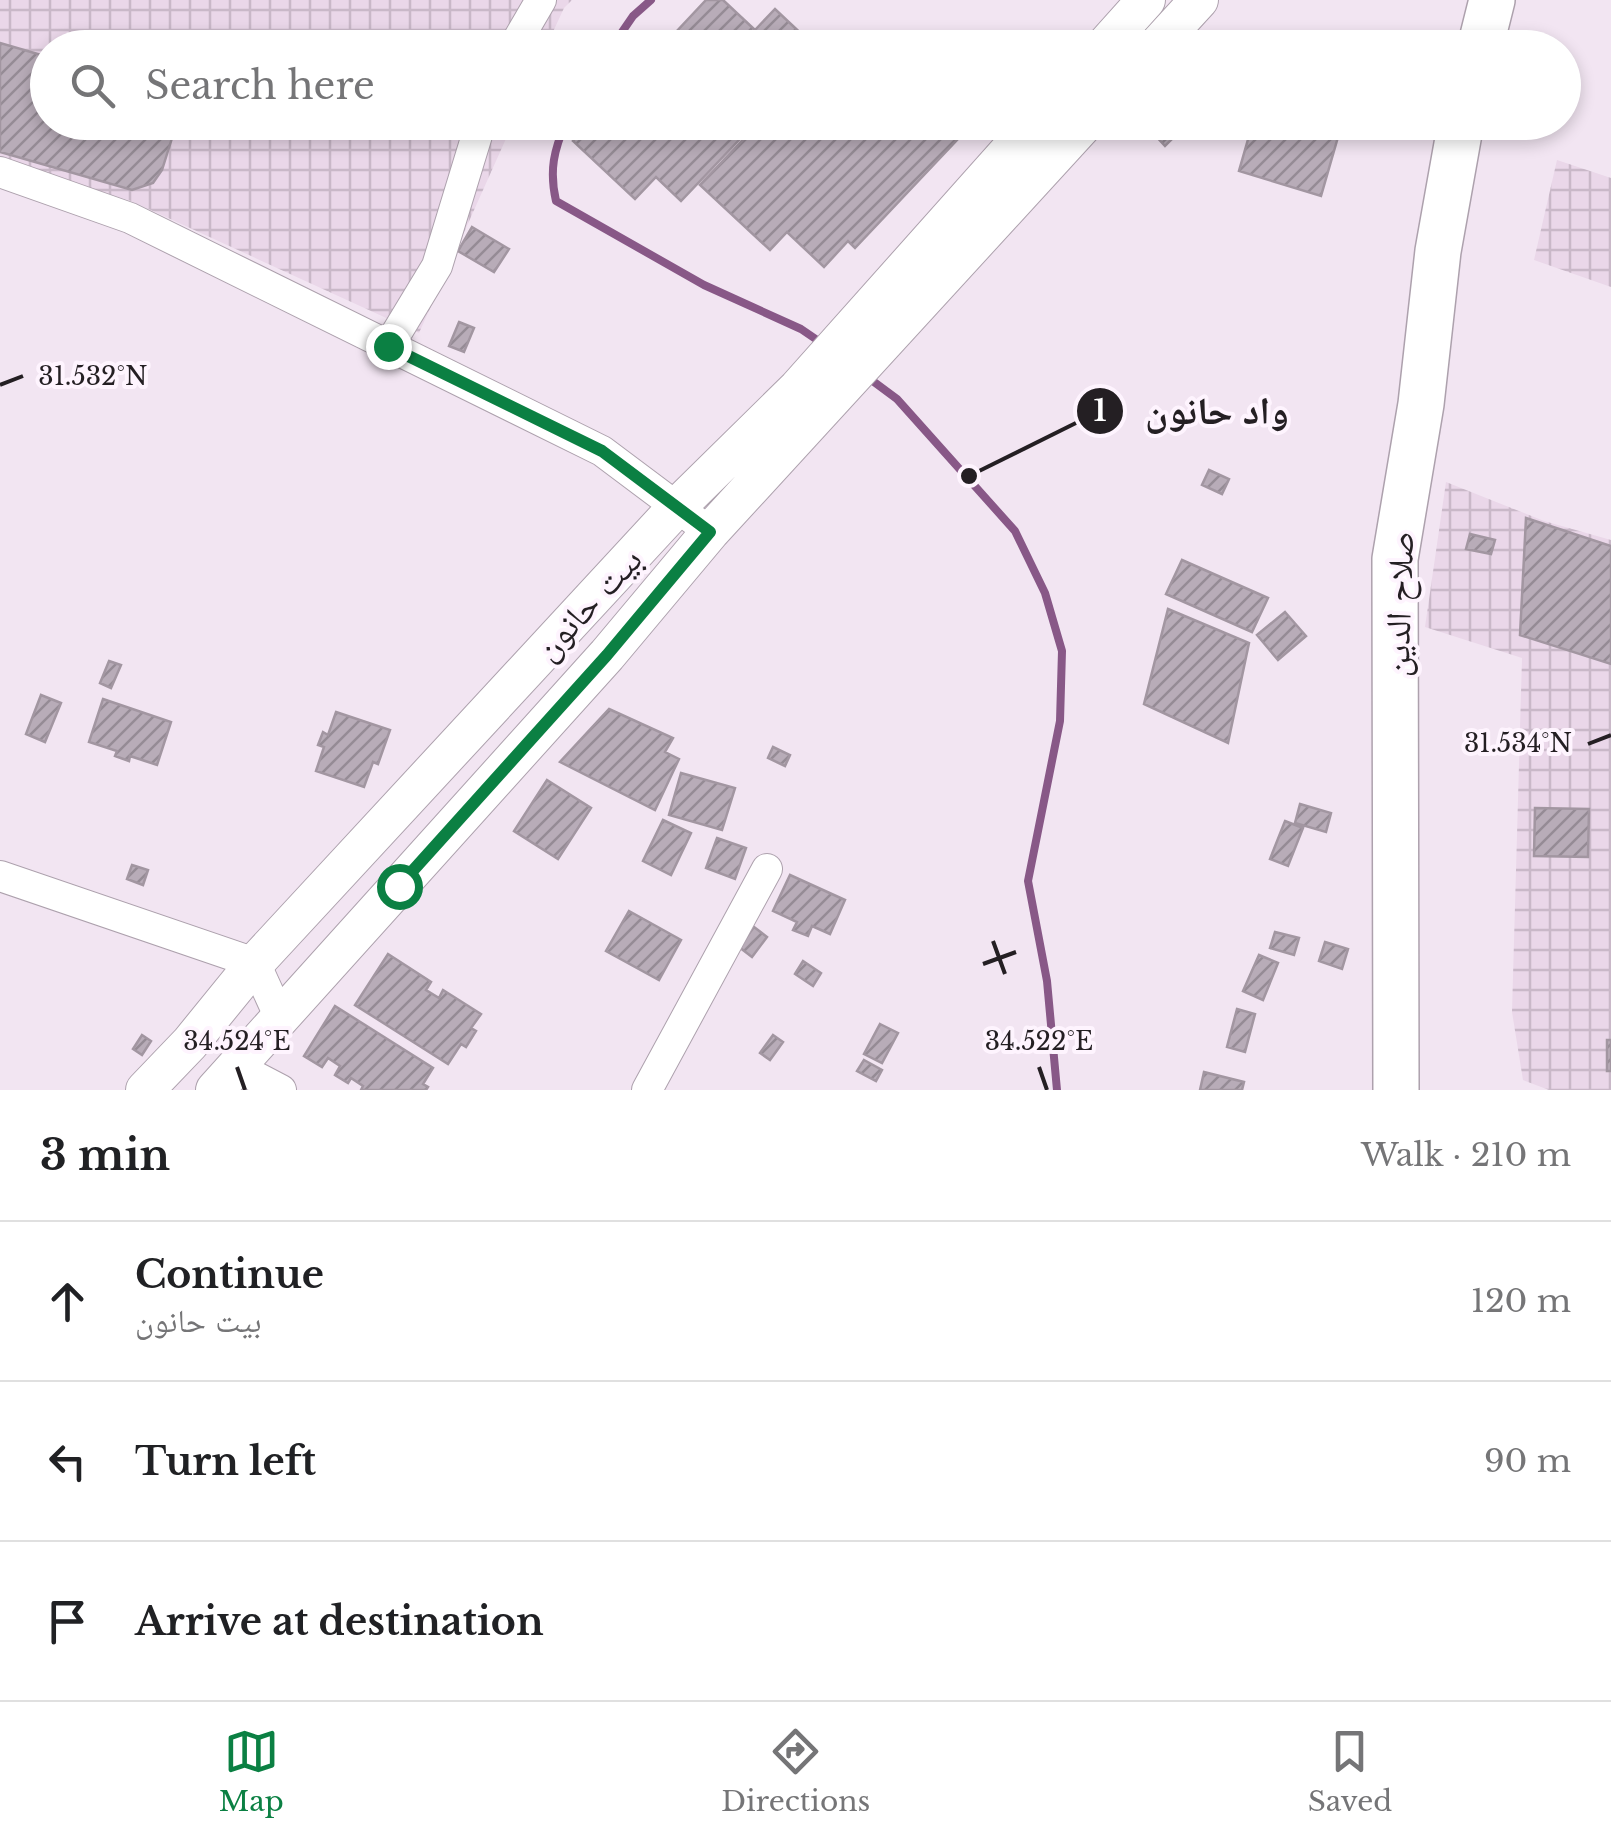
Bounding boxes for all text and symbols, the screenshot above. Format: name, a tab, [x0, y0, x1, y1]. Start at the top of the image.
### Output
search box	[30, 30, 1581, 140]
icon: search	[65, 58, 120, 113]
text: Search here	[145, 62, 375, 109]
route end	[366, 324, 412, 370]
text: 31.532°N	[38, 361, 148, 392]
callout: واد حانون	[1075, 377, 1309, 445]
text: واد حانون	[1145, 387, 1289, 434]
text: 1	[1093, 392, 1107, 429]
street label: صلاح الدين	[1374, 530, 1424, 678]
street label: بيت حانون	[525, 538, 651, 669]
text: 31.534°N	[1464, 728, 1572, 759]
route start	[377, 864, 423, 910]
text: 34.524°E	[183, 1026, 291, 1057]
text: 34.522°E	[985, 1026, 1093, 1057]
text: 3 min	[40, 1129, 170, 1181]
text: Walk · 210 m	[1361, 1135, 1571, 1175]
text: Continue	[135, 1251, 324, 1298]
icon: ahead	[40, 1274, 95, 1329]
text: 120 m	[1471, 1281, 1571, 1321]
text: بيت حانون	[135, 1301, 262, 1341]
icon: left	[40, 1434, 95, 1489]
text: Turn left	[135, 1438, 316, 1485]
text: 90 m	[1484, 1441, 1571, 1481]
icon: arrive	[40, 1594, 95, 1649]
text: Arrive at destination	[135, 1598, 544, 1645]
tab: Map	[219, 1724, 284, 1819]
tab: Directions	[721, 1724, 870, 1819]
tab: Saved	[1308, 1724, 1392, 1819]

